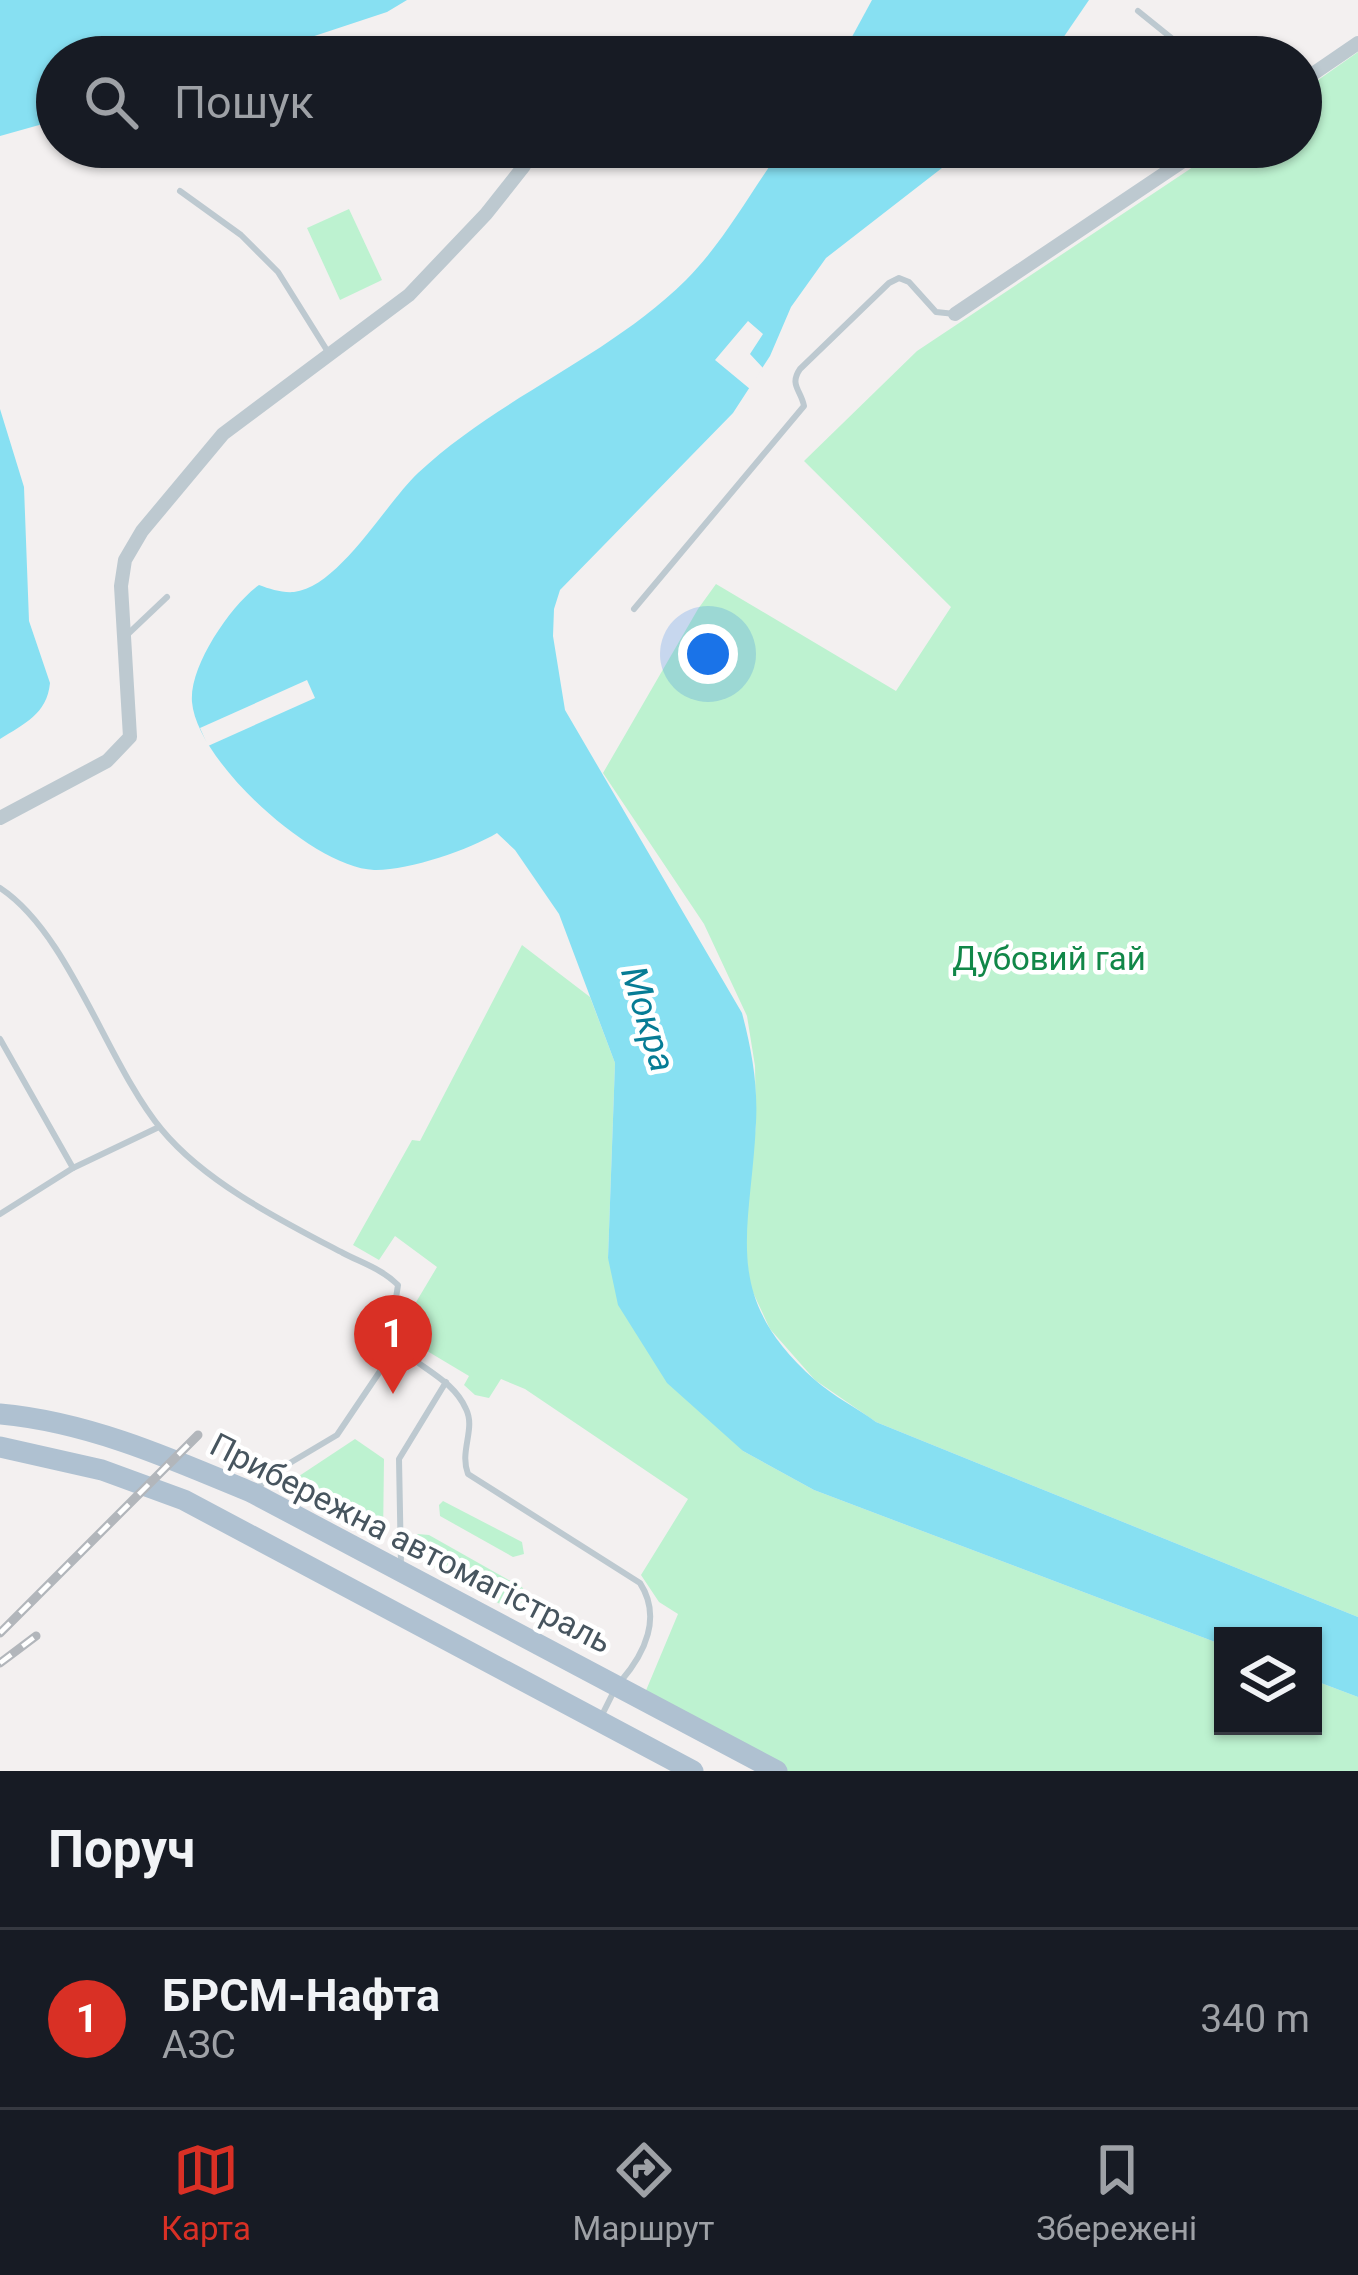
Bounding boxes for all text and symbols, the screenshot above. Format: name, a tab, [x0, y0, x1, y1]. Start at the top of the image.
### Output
search box	[36, 36, 1322, 168]
icon: search	[78, 69, 144, 135]
text: Пошук	[174, 76, 314, 129]
your location	[678, 624, 738, 684]
park label: Дубовий гай	[952, 939, 1146, 978]
water label: Мокра	[612, 961, 684, 1077]
pin: 1	[354, 1295, 432, 1394]
street label: Прибережна автомагістраль	[204, 1425, 618, 1661]
map controls	[1214, 1627, 1322, 1735]
button: layers	[1214, 1627, 1322, 1735]
text: Поруч	[48, 1820, 195, 1879]
text: БРСМ-Нафта	[162, 1969, 440, 2022]
text: 1	[76, 1996, 98, 2042]
text: 340 m	[1200, 1996, 1310, 2042]
text: АЗС	[162, 2022, 236, 2068]
tab: Карта	[161, 2137, 251, 2248]
tab: Маршрут	[573, 2137, 714, 2248]
tab: Збережені	[1036, 2137, 1197, 2248]

